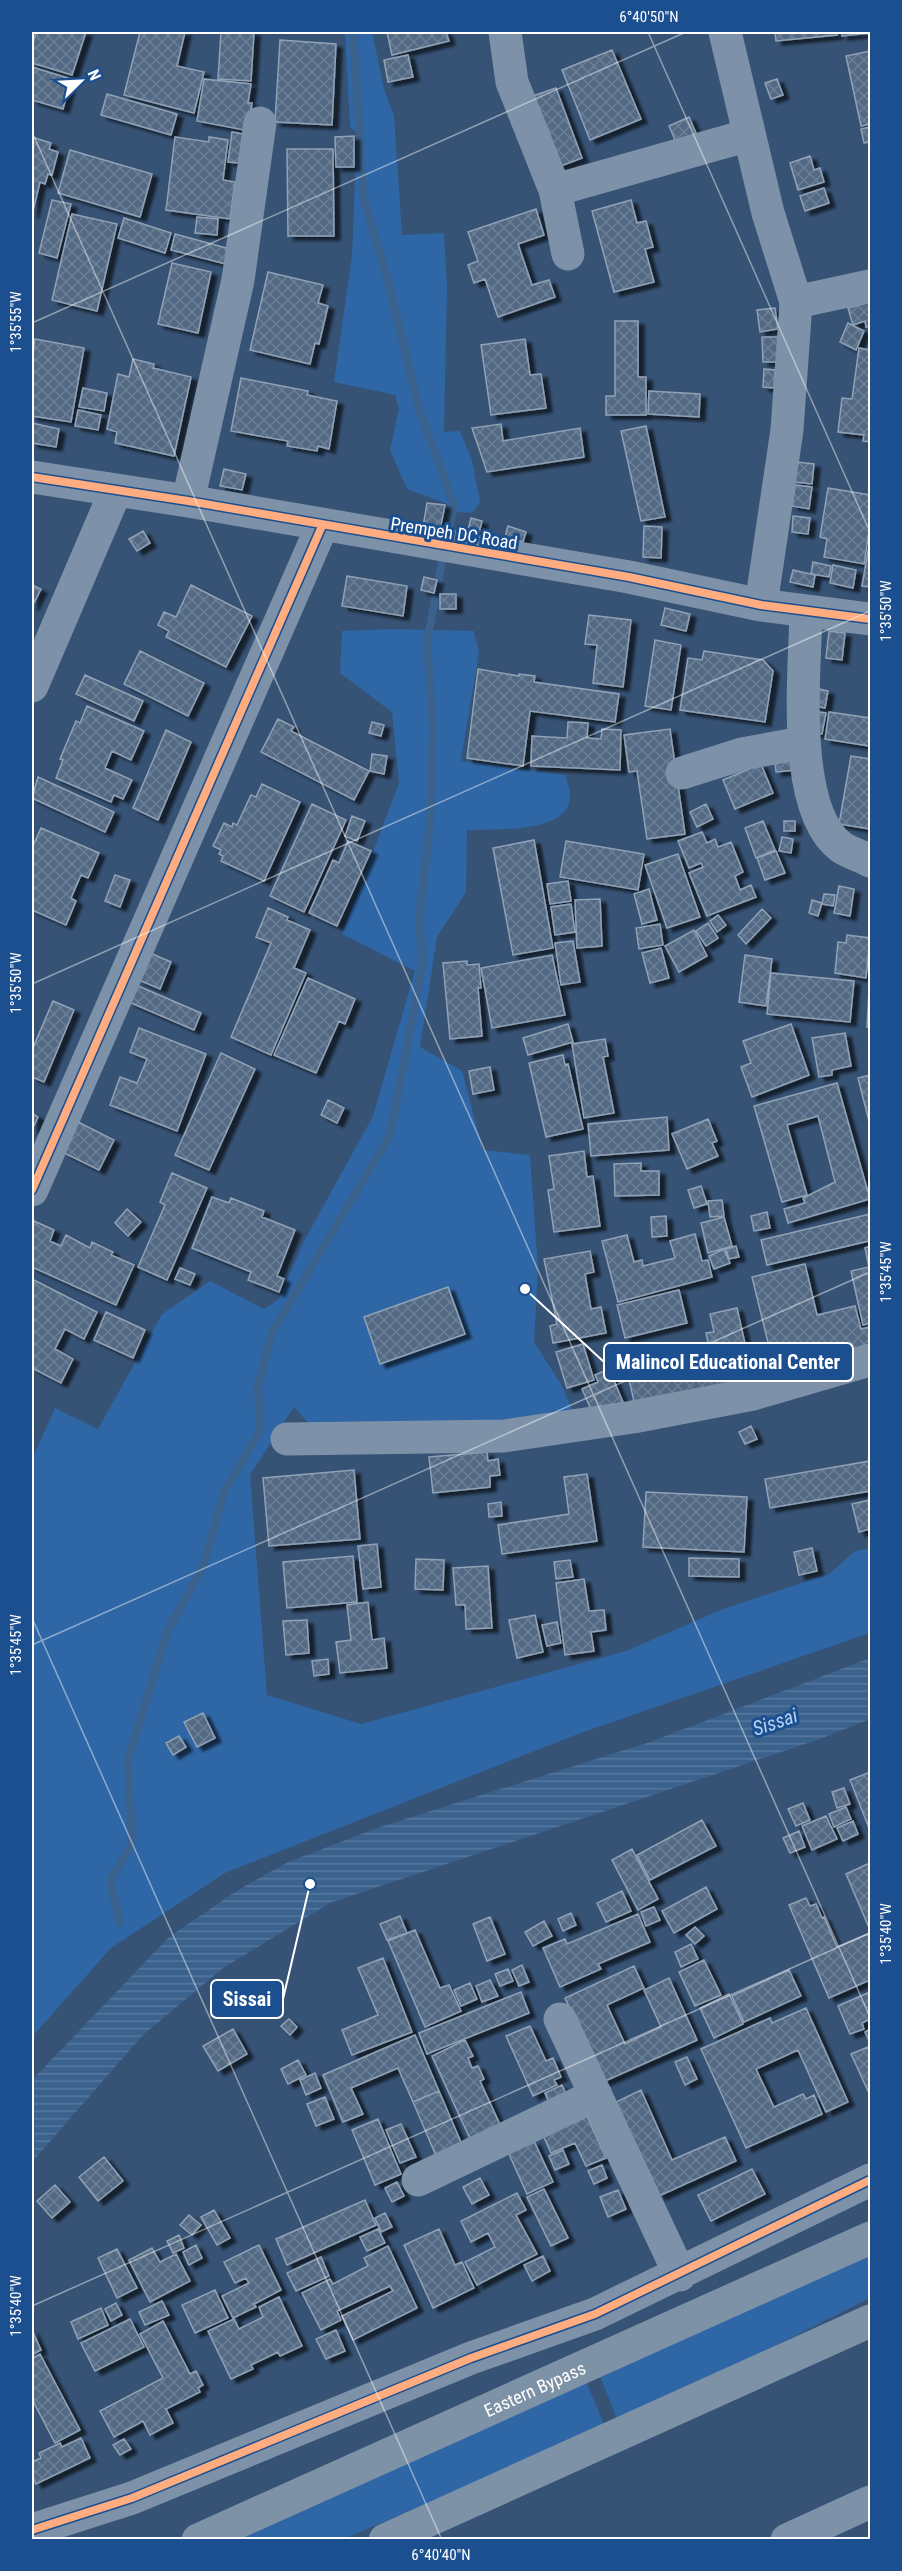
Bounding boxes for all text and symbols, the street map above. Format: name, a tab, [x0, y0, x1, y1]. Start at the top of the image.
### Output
text: 6°40'50"N	[619, 8, 679, 26]
north arrow	[51, 51, 111, 111]
text: N	[84, 67, 105, 83]
text: 1°35'55"W	[7, 291, 25, 353]
street label: Prempeh DC Road	[389, 513, 519, 553]
text: 1°35'50"W	[877, 580, 895, 642]
text: 1°35'50"W	[7, 952, 25, 1014]
text: 1°35'45"W	[877, 1241, 895, 1303]
callout: Malincol Educational Center	[604, 1343, 853, 1381]
text: Malincol Educational Center	[616, 1350, 841, 1374]
text: 1°35'45"W	[7, 1614, 25, 1676]
water label: Sissai	[749, 1703, 801, 1741]
text: 1°35'40"W	[877, 1903, 895, 1965]
callout: Sissai	[211, 1980, 283, 2018]
text: Sissai	[223, 1987, 271, 2011]
text: 1°35'40"W	[7, 2275, 25, 2337]
street label: Eastern Bypass	[480, 2357, 589, 2421]
text: 6°40'40"N	[411, 2546, 471, 2564]

